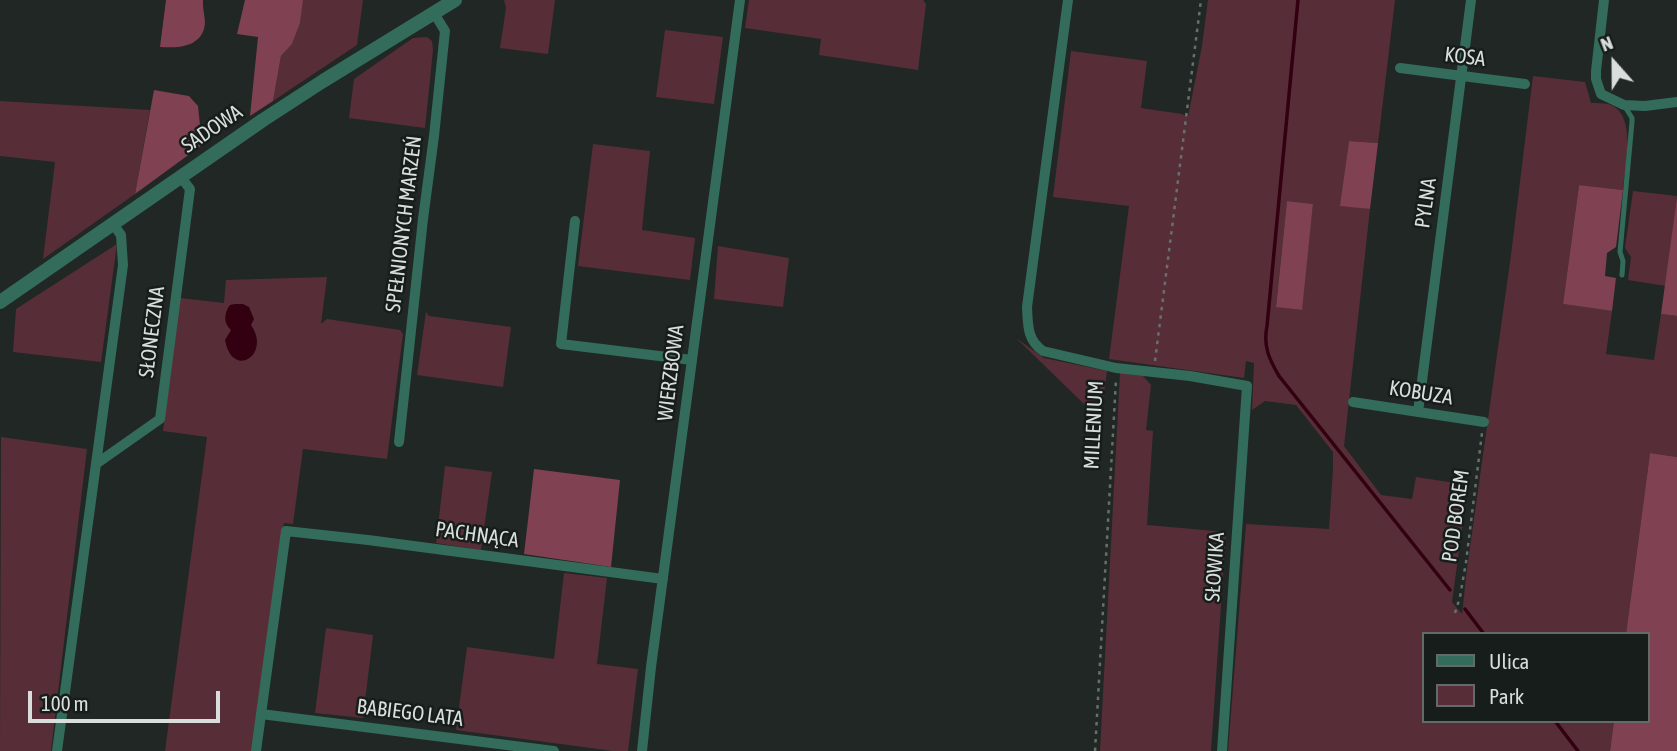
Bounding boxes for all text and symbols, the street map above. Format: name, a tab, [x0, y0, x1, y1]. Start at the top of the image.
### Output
north arrow	[1579, 28, 1649, 98]
text: N	[1597, 31, 1616, 56]
street label: KOSA	[1443, 42, 1487, 72]
street label: SADOWA	[177, 100, 247, 158]
street label: SPEŁNIONYCH MARZEŃ	[381, 134, 427, 314]
street label: PYLNA	[1410, 176, 1442, 230]
street label: SŁONECZNA	[134, 285, 170, 379]
street label: WIERZBOWA	[653, 324, 689, 422]
street label: KOBUZA	[1387, 376, 1455, 410]
street label: MILLENIUM	[1079, 380, 1109, 470]
street label: POD BOREM	[1437, 468, 1475, 564]
street label: PACHNĄCA	[434, 517, 520, 553]
street label: SŁOWIKA	[1200, 531, 1230, 603]
legend	[1422, 632, 1649, 723]
text: Ulica	[1489, 649, 1529, 673]
scale bar	[32, 678, 224, 722]
text: Park	[1489, 684, 1524, 708]
text: 100 m	[41, 691, 89, 715]
street label: BABIEGO LATA	[355, 694, 465, 732]

